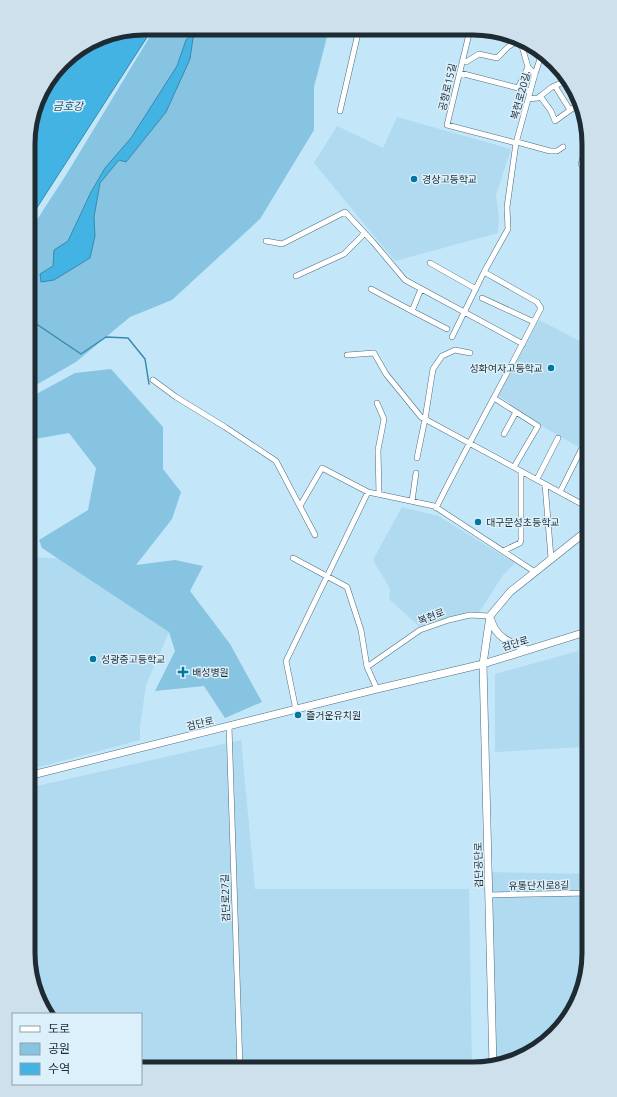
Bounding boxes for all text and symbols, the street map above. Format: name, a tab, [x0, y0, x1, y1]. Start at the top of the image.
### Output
street label: 공항로15길	[435, 62, 459, 112]
street label: 복현로20길	[507, 71, 533, 121]
water label: 금호강	[53, 98, 85, 113]
place label: 경상고등학교	[422, 172, 477, 186]
marker: 경상고등학교	[409, 174, 419, 184]
place label: 성화여자고등학교	[469, 361, 543, 375]
marker: 성화여자고등학교	[546, 363, 556, 373]
place label: 대구문성초등학교	[486, 515, 560, 529]
marker: 대구문성초등학교	[473, 517, 483, 527]
street label: 복현로	[416, 605, 446, 627]
street label: 검단로	[500, 632, 530, 654]
place label: 성광중고등학교	[101, 652, 165, 666]
marker: 성광중고등학교	[88, 654, 98, 664]
place label: 배성병원	[192, 665, 229, 679]
marker: 배성병원	[177, 666, 189, 678]
place label: 즐거운유치원	[306, 708, 361, 722]
marker: 즐거운유치원	[293, 710, 303, 720]
street label: 검단로	[185, 713, 215, 733]
street label: 검단공단로	[471, 842, 485, 888]
street label: 검단로27길	[217, 874, 233, 922]
street label: 유통단지로8길	[508, 877, 570, 893]
legend	[12, 1013, 142, 1085]
text: 도로	[48, 1020, 70, 1037]
text: 공원	[48, 1040, 70, 1057]
text: 수역	[48, 1060, 70, 1077]

